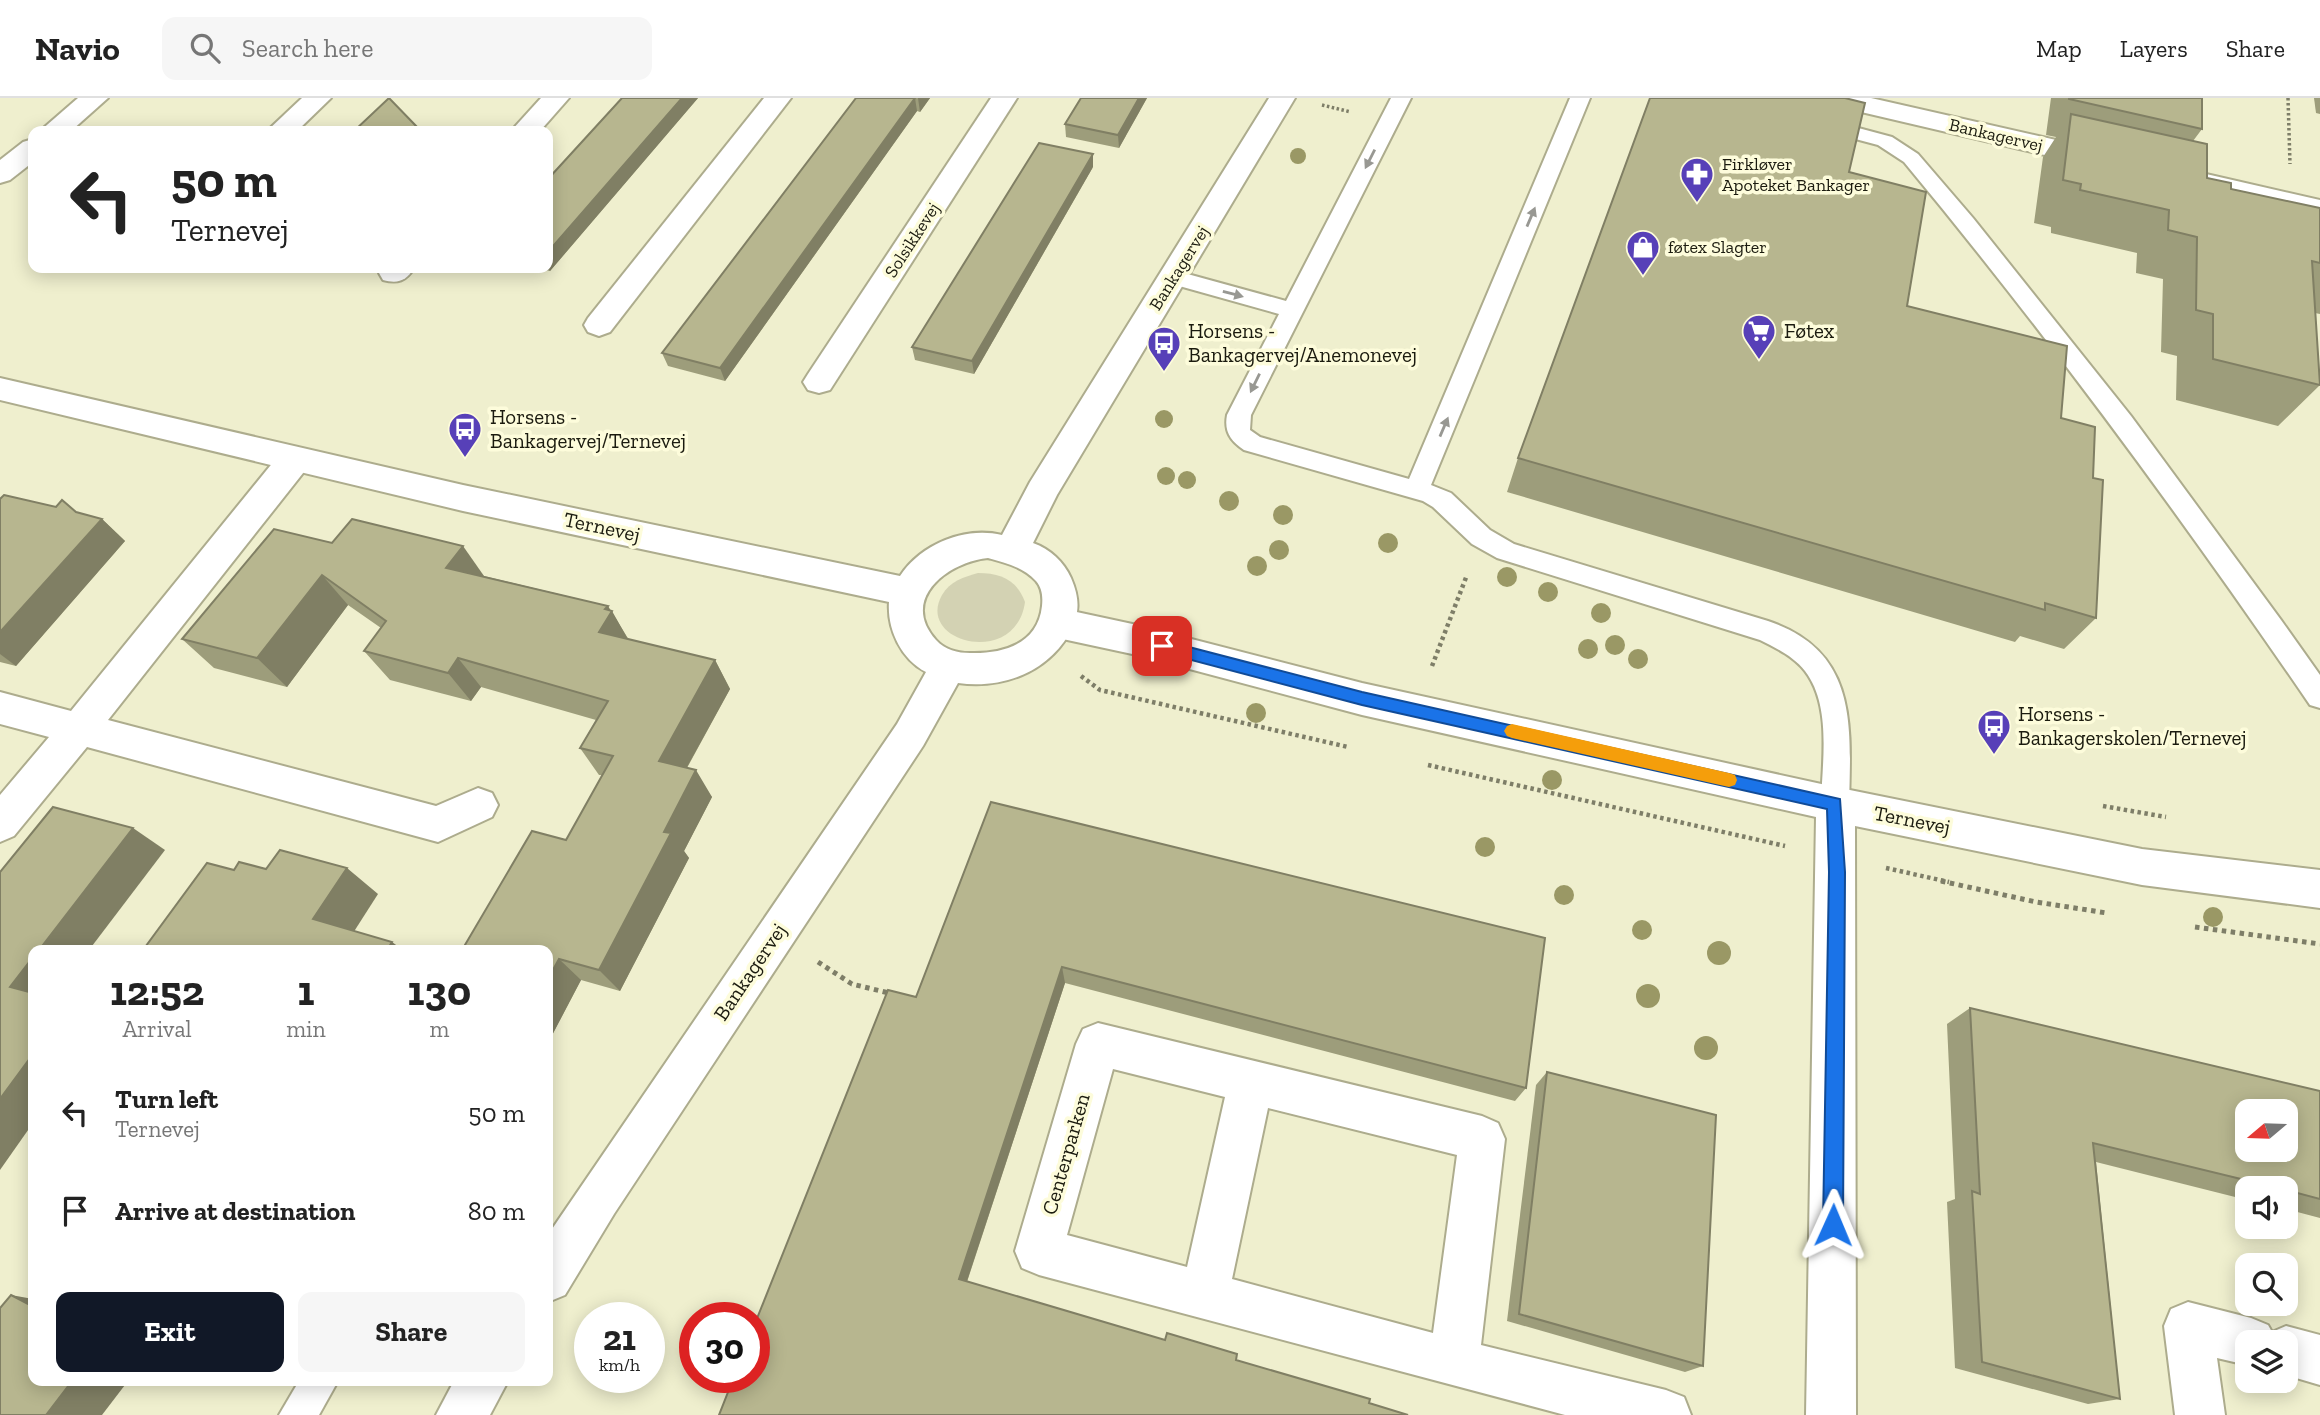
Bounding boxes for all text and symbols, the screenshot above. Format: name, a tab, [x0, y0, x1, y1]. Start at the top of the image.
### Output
search box	[162, 17, 652, 80]
text: Navio	[35, 29, 120, 68]
icon: search	[186, 29, 224, 67]
text: Search here	[242, 32, 374, 64]
text: Map	[2036, 34, 2082, 63]
text: Layers	[2120, 34, 2188, 63]
text: Share	[2226, 34, 2285, 63]
street label: Bankagervej	[1947, 114, 2045, 156]
one-way arrow	[1364, 149, 1375, 169]
text: 50 m	[171, 151, 277, 210]
place label: Firkløver Apoteket Bankager	[1722, 153, 1870, 196]
icon: left	[56, 154, 147, 245]
pharmacy icon: Firkløver Apoteket Bankager	[1678, 155, 1716, 204]
street label: Solsikkevej	[880, 198, 944, 282]
one-way arrow	[1525, 207, 1537, 227]
text: Ternevej	[171, 211, 289, 249]
street label: Bankagervej	[1144, 222, 1214, 314]
shop icon: føtex Slagter	[1624, 228, 1662, 277]
place label: føtex Slagter	[1668, 236, 1767, 258]
one-way arrow	[1222, 289, 1243, 299]
supermarket icon: Føtex	[1740, 312, 1778, 361]
place label: Horsens - Bankagervej/Anemonevej	[1188, 318, 1417, 368]
place label: Føtex	[1784, 318, 1835, 343]
bus stop icon: Horsens - Bankagervej/Anemonevej	[1145, 324, 1183, 373]
one-way arrow	[1249, 373, 1260, 393]
place label: Horsens - Bankagervej/Ternevej	[490, 404, 686, 454]
bus stop icon: Horsens - Bankagervej/Ternevej	[446, 410, 484, 459]
one-way arrow	[1439, 417, 1450, 438]
street label: Ternevej	[561, 506, 643, 548]
pin	[1132, 616, 1192, 676]
icon: arrive	[1143, 627, 1181, 665]
place label: Horsens - Bankagerskolen/Ternevej	[2018, 701, 2247, 751]
bus stop icon: Horsens - Bankagerskolen/Ternevej	[1975, 707, 2013, 756]
street label: Ternevej	[1872, 800, 1952, 840]
street label: Bankagervej	[708, 918, 792, 1026]
text: 12:52	[110, 965, 204, 1016]
text: 1	[297, 965, 314, 1016]
text: 130	[408, 965, 471, 1016]
text: Arrival	[122, 1015, 192, 1043]
text: min	[286, 1015, 326, 1043]
text: m	[429, 1015, 449, 1043]
text: Turn left	[115, 1083, 218, 1115]
street label: Centerparken	[1036, 1090, 1095, 1217]
icon: left	[56, 1094, 94, 1132]
text: 50 m	[468, 1097, 525, 1129]
north arrow	[2235, 1099, 2298, 1162]
map controls	[2235, 1099, 2298, 1393]
text: Ternevej	[115, 1115, 200, 1143]
button: sound	[2235, 1176, 2298, 1239]
position arrow	[1796, 1188, 1870, 1262]
icon: arrive	[56, 1192, 94, 1230]
text: Arrive at destination	[115, 1195, 355, 1227]
text: 80 m	[468, 1195, 525, 1227]
button: search	[2235, 1253, 2298, 1316]
button: Exit	[56, 1292, 284, 1372]
button: Share	[298, 1292, 525, 1372]
speed limit sign: 30	[679, 1302, 770, 1393]
text: 21	[603, 1317, 636, 1359]
button: layers	[2235, 1330, 2298, 1393]
text: km/h	[599, 1354, 640, 1376]

